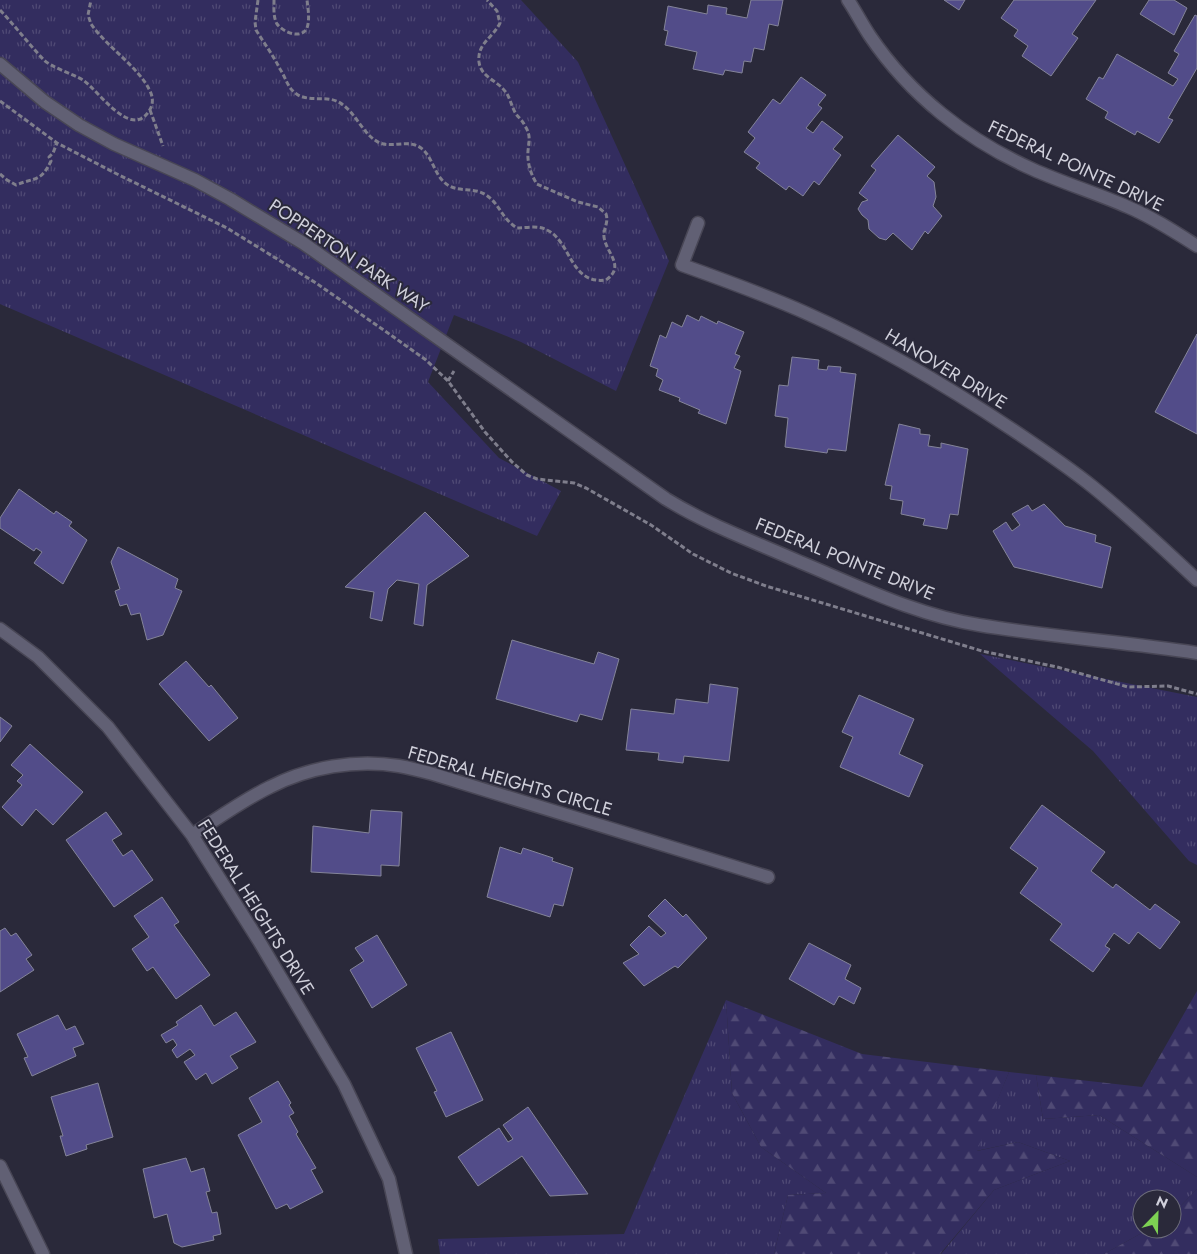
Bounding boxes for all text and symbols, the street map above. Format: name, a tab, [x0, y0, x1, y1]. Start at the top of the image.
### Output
street label: FEDERAL POINTE DRIVE	[984, 114, 1168, 218]
street label: POPPERTON PARK WAY	[264, 193, 435, 320]
street label: HANOVER DRIVE	[880, 322, 1012, 416]
street label: FEDERAL POINTE DRIVE	[752, 511, 938, 607]
street label: FEDERAL HEIGHTS CIRCLE	[405, 739, 615, 823]
street label: FEDERAL HEIGHTS DRIVE	[191, 814, 321, 1000]
north arrow	[1132, 1189, 1182, 1239]
text: N	[1153, 1191, 1171, 1213]

